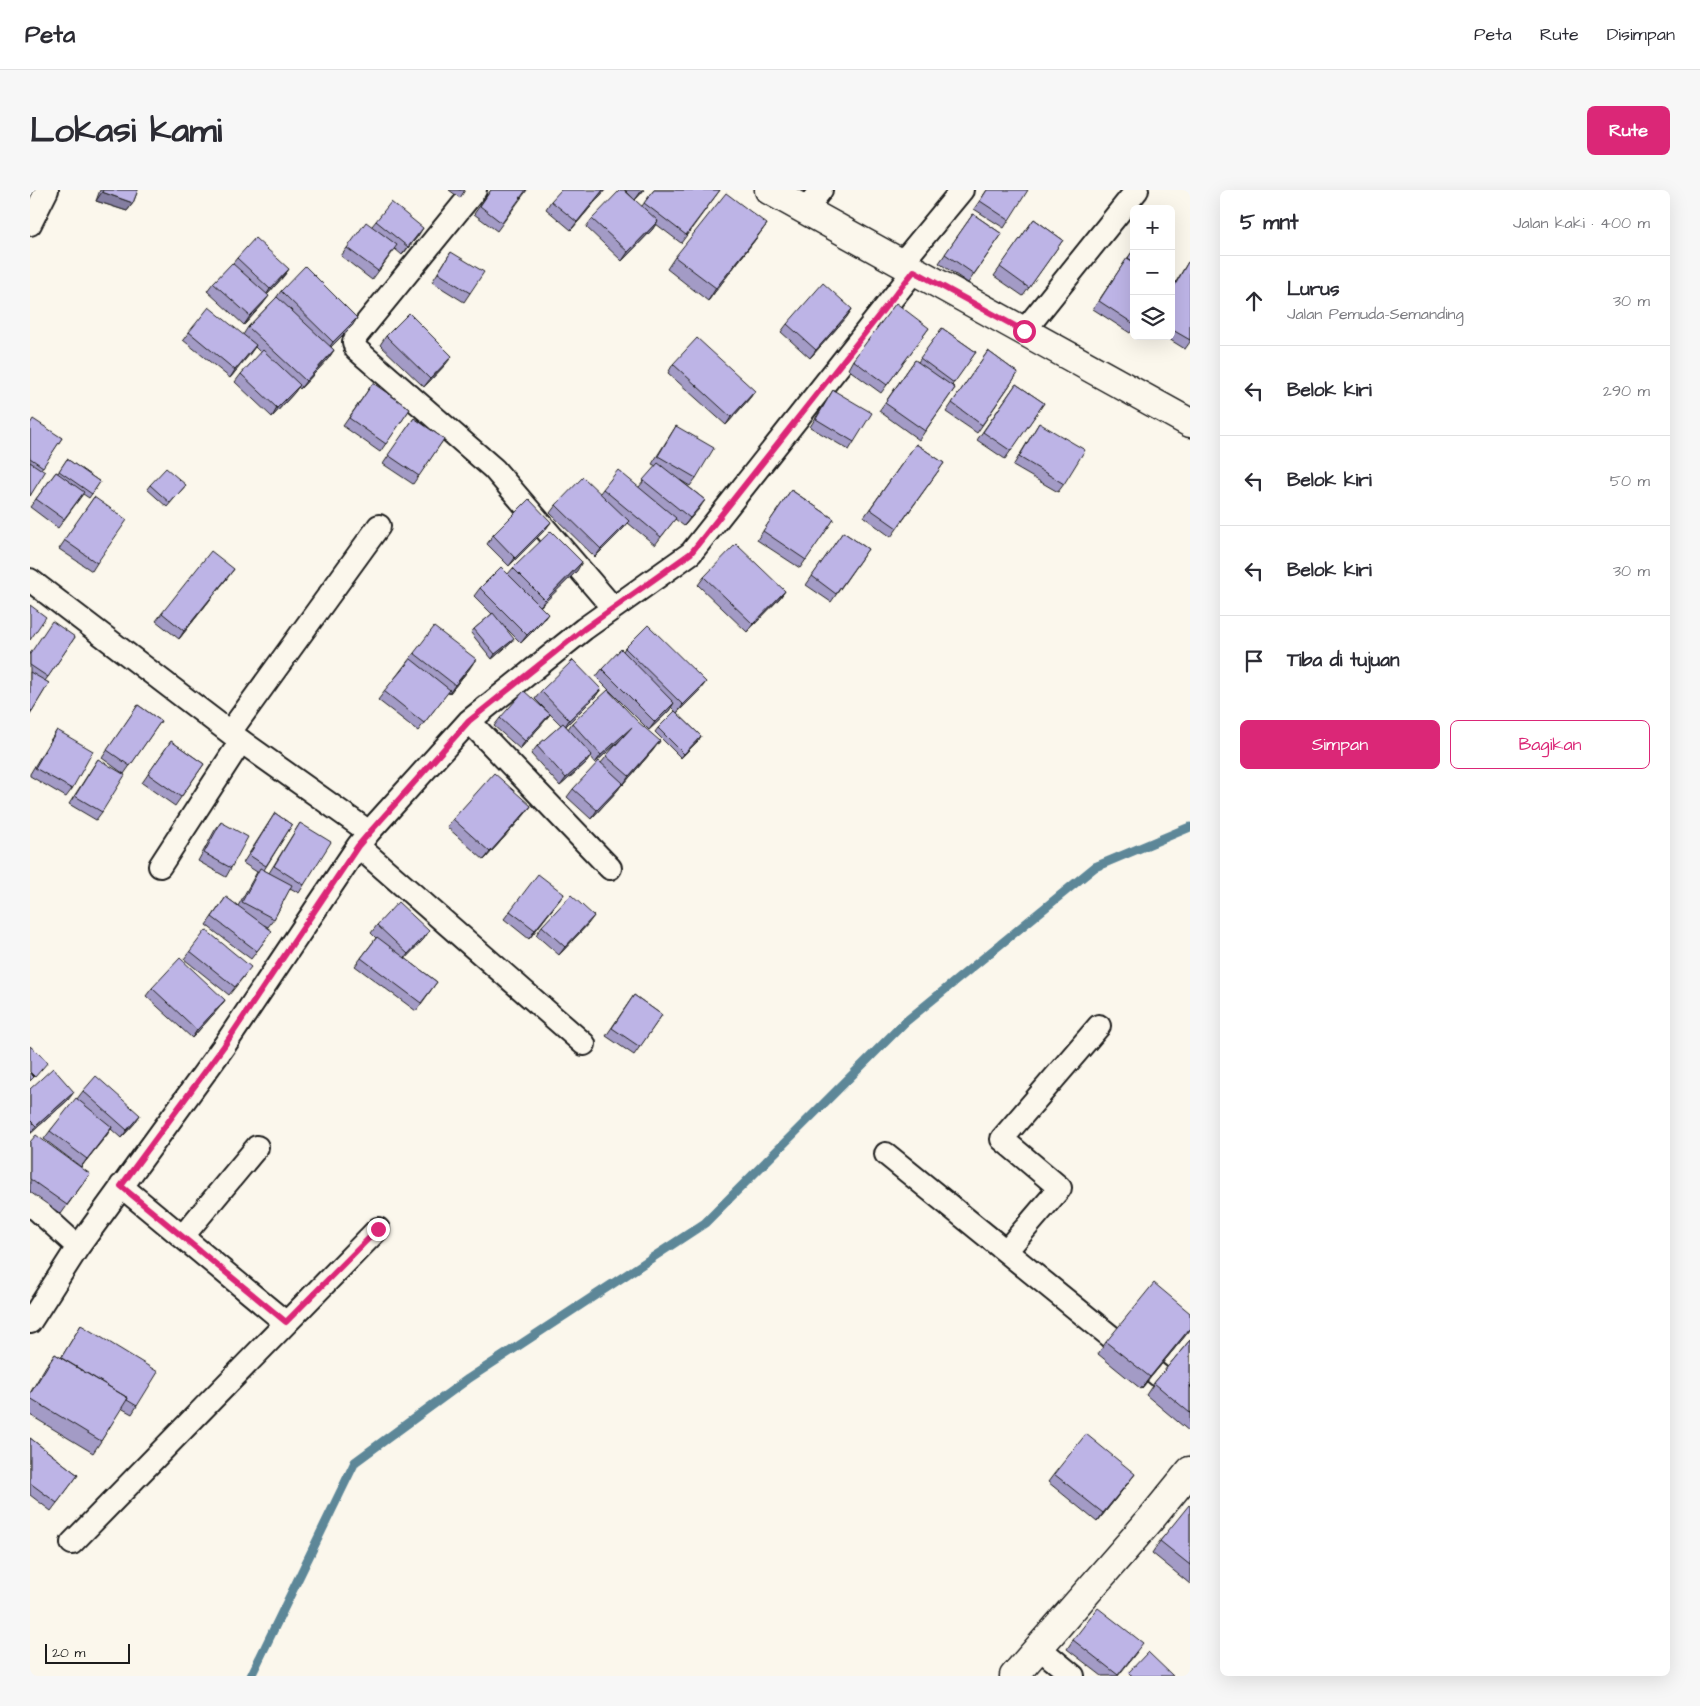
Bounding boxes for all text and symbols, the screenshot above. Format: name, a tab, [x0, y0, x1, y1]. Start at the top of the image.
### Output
text: Peta	[25, 18, 75, 52]
text: Peta	[1474, 22, 1512, 47]
text: Rute	[1540, 22, 1579, 47]
text: Disimpan	[1607, 22, 1675, 47]
text: Lokasi kami	[30, 106, 222, 155]
button: Rute	[1587, 106, 1670, 155]
map controls	[1130, 205, 1175, 340]
button: +	[1130, 205, 1175, 250]
text: 5 mnt	[1240, 208, 1299, 237]
text: Jalan kaki · 400 m	[1513, 212, 1650, 234]
button: −	[1130, 250, 1175, 295]
text: Lurus	[1287, 276, 1339, 303]
icon: ahead	[1240, 287, 1268, 315]
text: 30 m	[1613, 290, 1650, 312]
button: layers	[1130, 295, 1175, 340]
text: Jalan Pemuda-Semanding	[1287, 303, 1464, 325]
route start	[1013, 320, 1036, 343]
icon: left	[1240, 377, 1268, 405]
text: Belok kiri	[1287, 377, 1372, 404]
text: 290 m	[1603, 380, 1650, 402]
icon: left	[1240, 467, 1268, 495]
text: Belok kiri	[1287, 467, 1372, 494]
text: 50 m	[1610, 470, 1650, 492]
icon: left	[1240, 557, 1268, 585]
text: Belok kiri	[1287, 557, 1372, 584]
text: 30 m	[1613, 560, 1650, 582]
icon: arrive	[1240, 647, 1268, 675]
text: Tiba di tujuan	[1287, 647, 1399, 674]
button: Simpan	[1240, 720, 1440, 769]
button: Bagikan	[1450, 720, 1650, 769]
route end	[367, 1218, 390, 1241]
scale bar	[45, 1641, 130, 1664]
text: 20 m	[52, 1643, 85, 1663]

